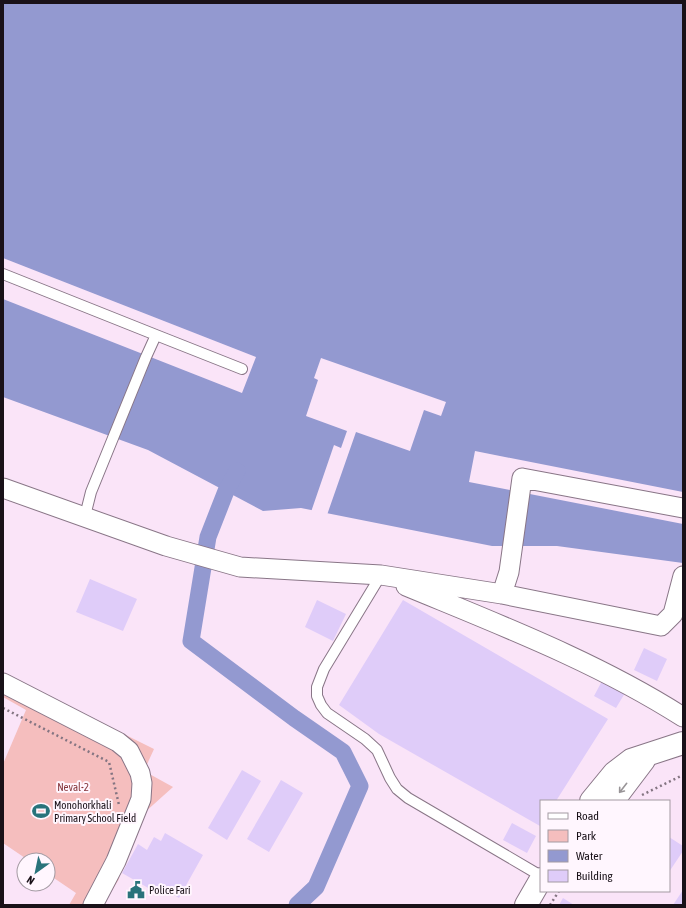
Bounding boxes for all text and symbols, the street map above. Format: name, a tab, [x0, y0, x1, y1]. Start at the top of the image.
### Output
park label: Neval-2	[57, 781, 89, 793]
one-way arrow	[618, 782, 627, 793]
place label: Monohorkhali Primary School Field	[54, 799, 136, 824]
legend	[540, 800, 670, 892]
sports icon: Monohorkhali Primary School Field	[31, 801, 51, 821]
text: Road	[576, 809, 599, 823]
text: Park	[576, 829, 597, 843]
text: Water	[576, 849, 603, 863]
north arrow	[16, 852, 56, 892]
text: Building	[576, 869, 614, 883]
text: N	[25, 874, 37, 887]
public building icon: Police Fari	[126, 880, 146, 900]
place label: Police Fari	[149, 884, 191, 896]

